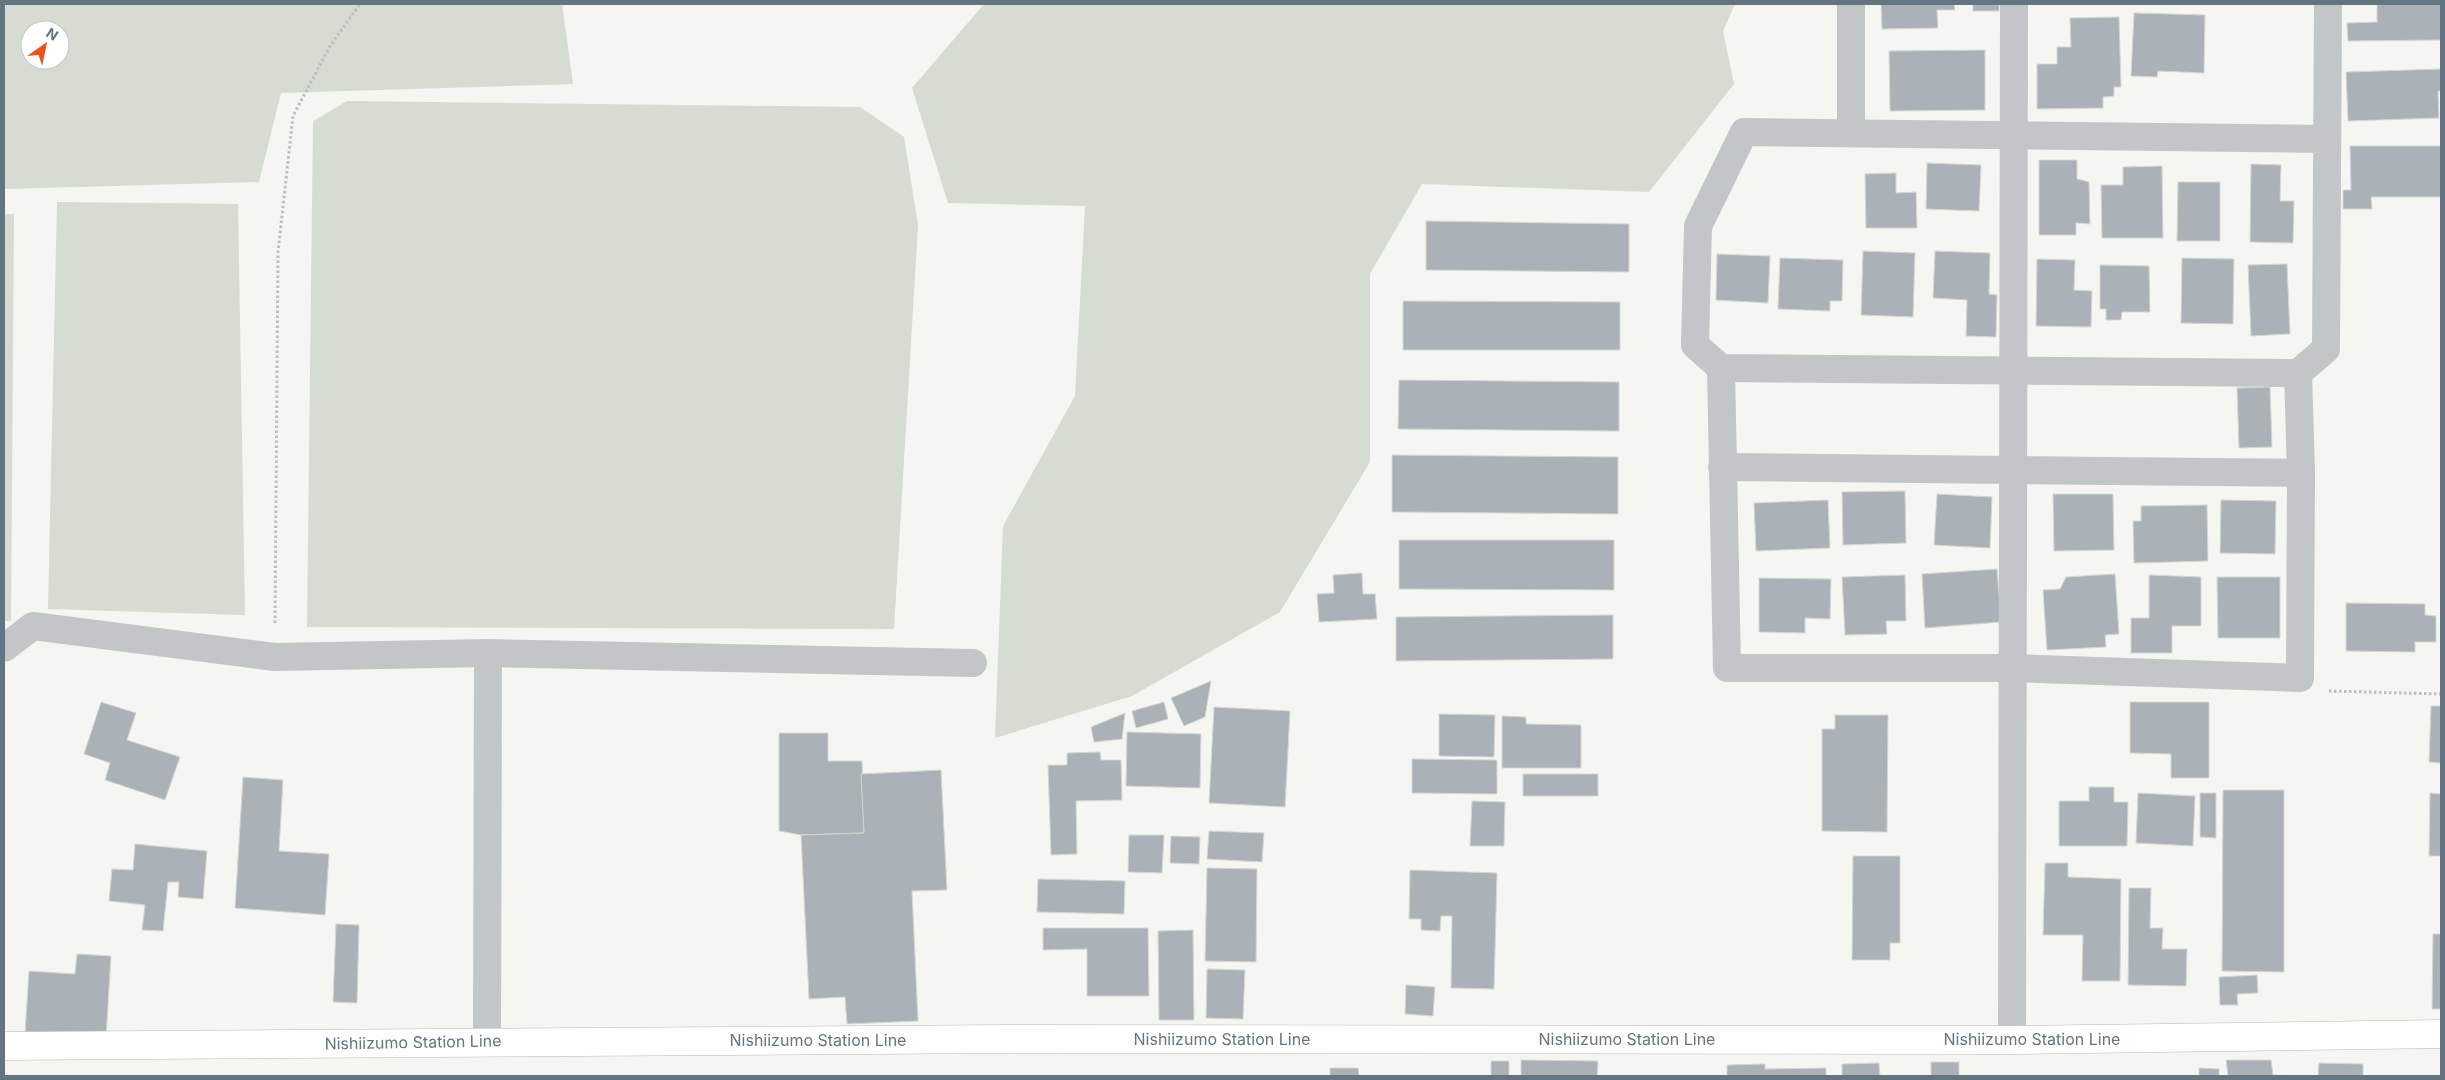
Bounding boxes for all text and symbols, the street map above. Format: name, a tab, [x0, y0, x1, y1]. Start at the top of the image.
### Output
north arrow	[20, 20, 70, 70]
text: N	[43, 24, 61, 44]
street label: Nishiizumo Station Line	[1134, 1029, 1310, 1049]
street label: Nishiizumo Station Line	[1539, 1029, 1715, 1049]
street label: Nishiizumo Station Line	[1944, 1029, 2120, 1049]
street label: Nishiizumo Station Line	[324, 1030, 502, 1054]
street label: Nishiizumo Station Line	[730, 1030, 906, 1050]

